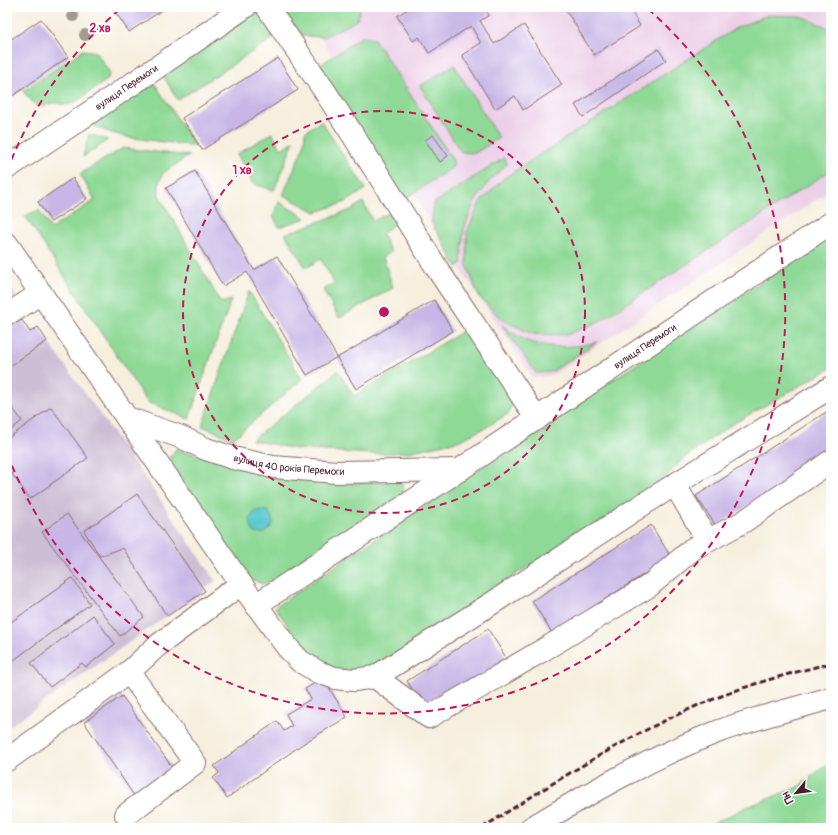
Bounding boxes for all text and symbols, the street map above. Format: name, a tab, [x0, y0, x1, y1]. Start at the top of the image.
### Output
text: 2 хв	[89, 21, 111, 36]
street label: вулиця Перемоги	[93, 62, 160, 113]
text: 1 хв	[232, 163, 252, 178]
centre of rings	[377, 305, 391, 319]
street label: вулиця Перемоги	[611, 321, 679, 372]
street label: вулиця 40 років Перемоги	[232, 452, 345, 478]
north arrow	[776, 773, 816, 813]
text: Пн	[779, 789, 796, 806]

